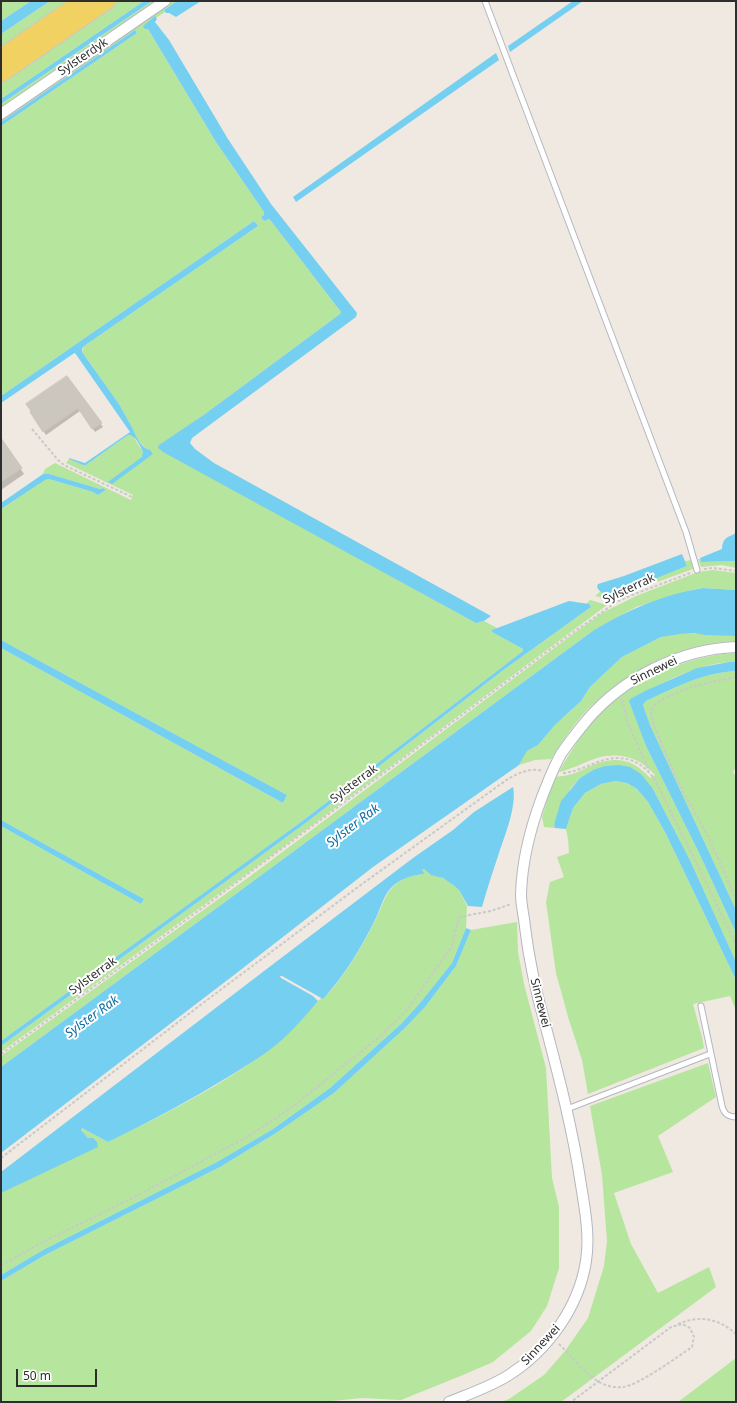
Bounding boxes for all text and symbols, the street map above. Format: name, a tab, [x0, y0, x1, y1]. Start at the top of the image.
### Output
street label: Sylsterdyk	[55, 35, 111, 79]
street label: Sylsterrak	[601, 571, 657, 607]
street label: Sinnewei	[628, 653, 680, 689]
street label: Sylsterrak	[328, 762, 380, 806]
water label: Sylster Rak	[323, 801, 383, 851]
street label: Sylsterrak	[66, 954, 120, 998]
street label: Sinnewei	[527, 977, 553, 1029]
water label: Sylster Rak	[62, 992, 122, 1042]
street label: Sinnewei	[519, 1322, 563, 1368]
scale bar	[18, 1361, 99, 1387]
text: 50 m	[23, 1367, 51, 1384]

